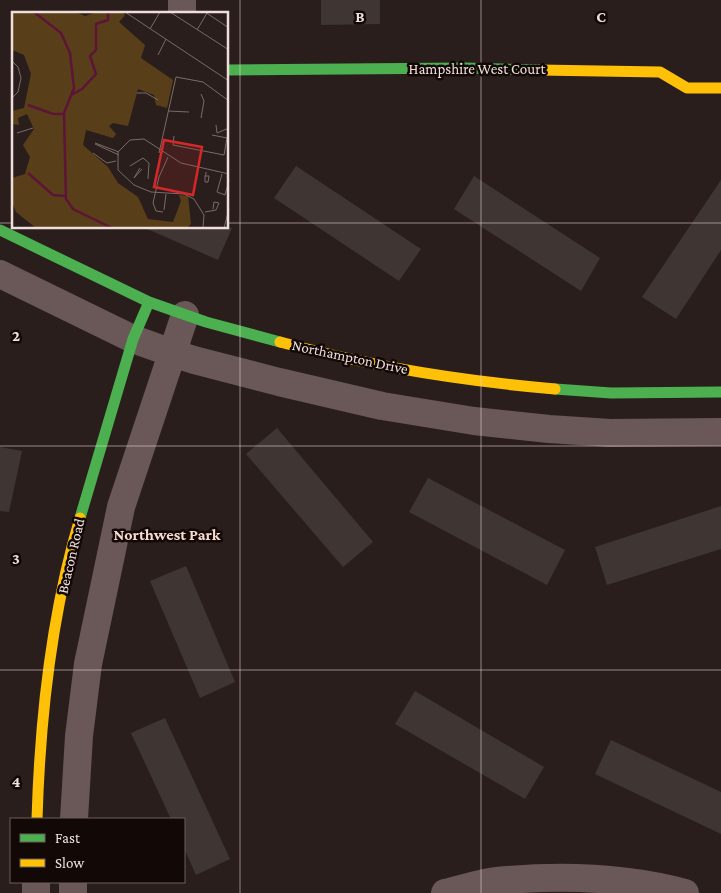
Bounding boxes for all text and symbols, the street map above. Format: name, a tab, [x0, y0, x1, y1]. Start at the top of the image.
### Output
text: B	[355, 8, 365, 25]
text: C	[596, 8, 606, 25]
inset map	[12, 12, 229, 229]
street label: Hampshire West Court	[409, 61, 546, 78]
text: 2	[12, 327, 20, 344]
street label: Northampton Drive	[290, 337, 410, 378]
street label: Beacon Road	[55, 517, 87, 595]
district label: Northwest Park	[114, 526, 221, 543]
text: 3	[12, 550, 20, 567]
text: 4	[12, 773, 21, 790]
legend	[10, 818, 185, 883]
text: Fast	[55, 830, 81, 846]
text: Slow	[55, 855, 85, 871]

